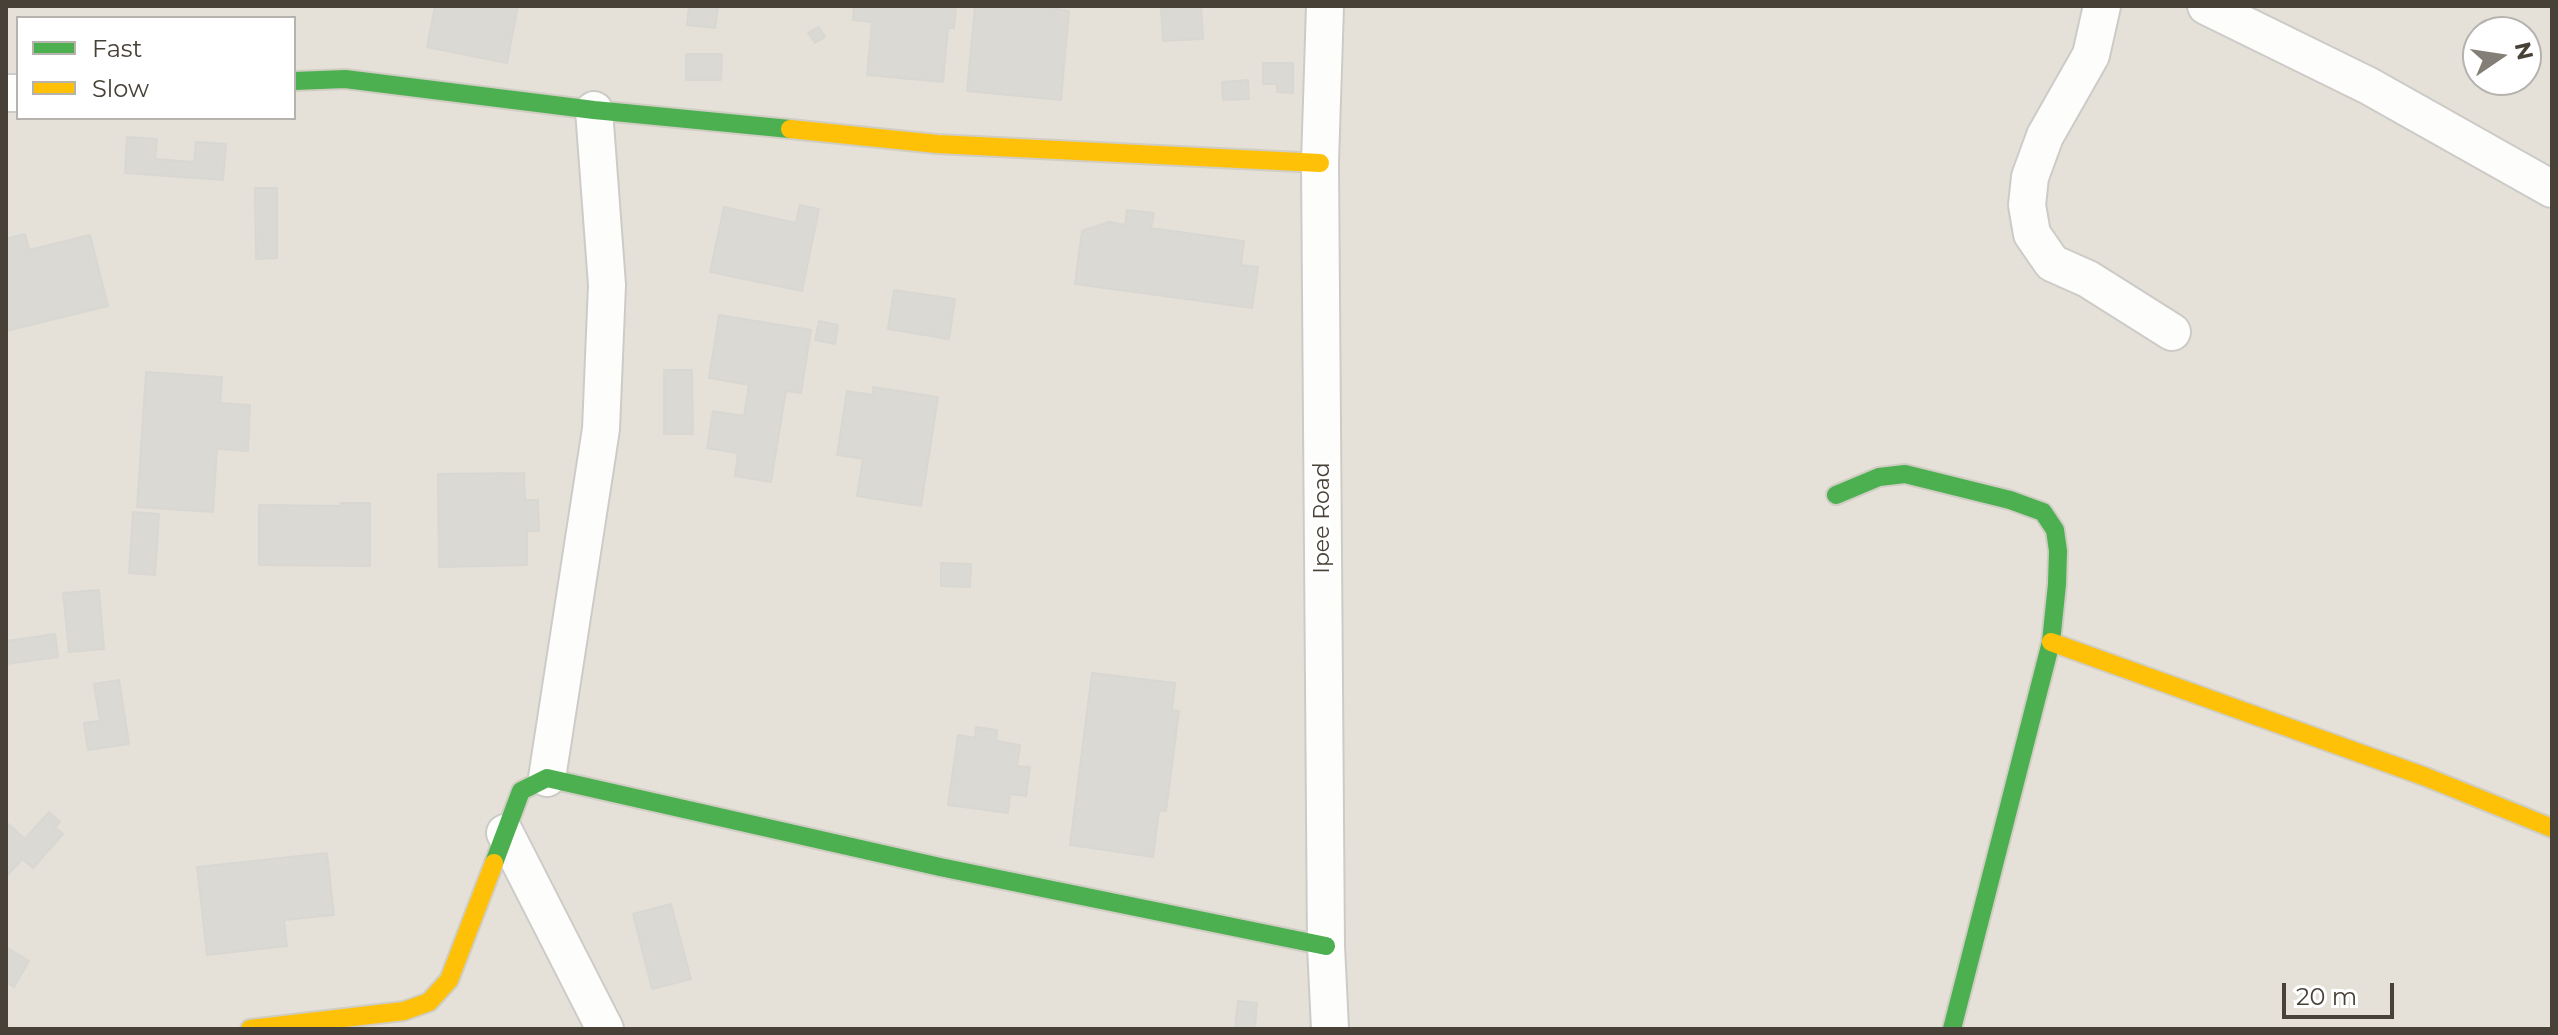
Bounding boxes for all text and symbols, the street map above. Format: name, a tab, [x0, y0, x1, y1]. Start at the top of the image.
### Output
legend	[16, 16, 296, 120]
north arrow	[2462, 16, 2542, 96]
text: Fast	[92, 34, 142, 63]
text: N	[2509, 39, 2539, 63]
text: Slow	[92, 74, 149, 103]
street label: Ipee Road	[1310, 462, 1336, 574]
scale bar	[2286, 967, 2398, 1017]
text: 20 m	[2296, 982, 2357, 1011]

